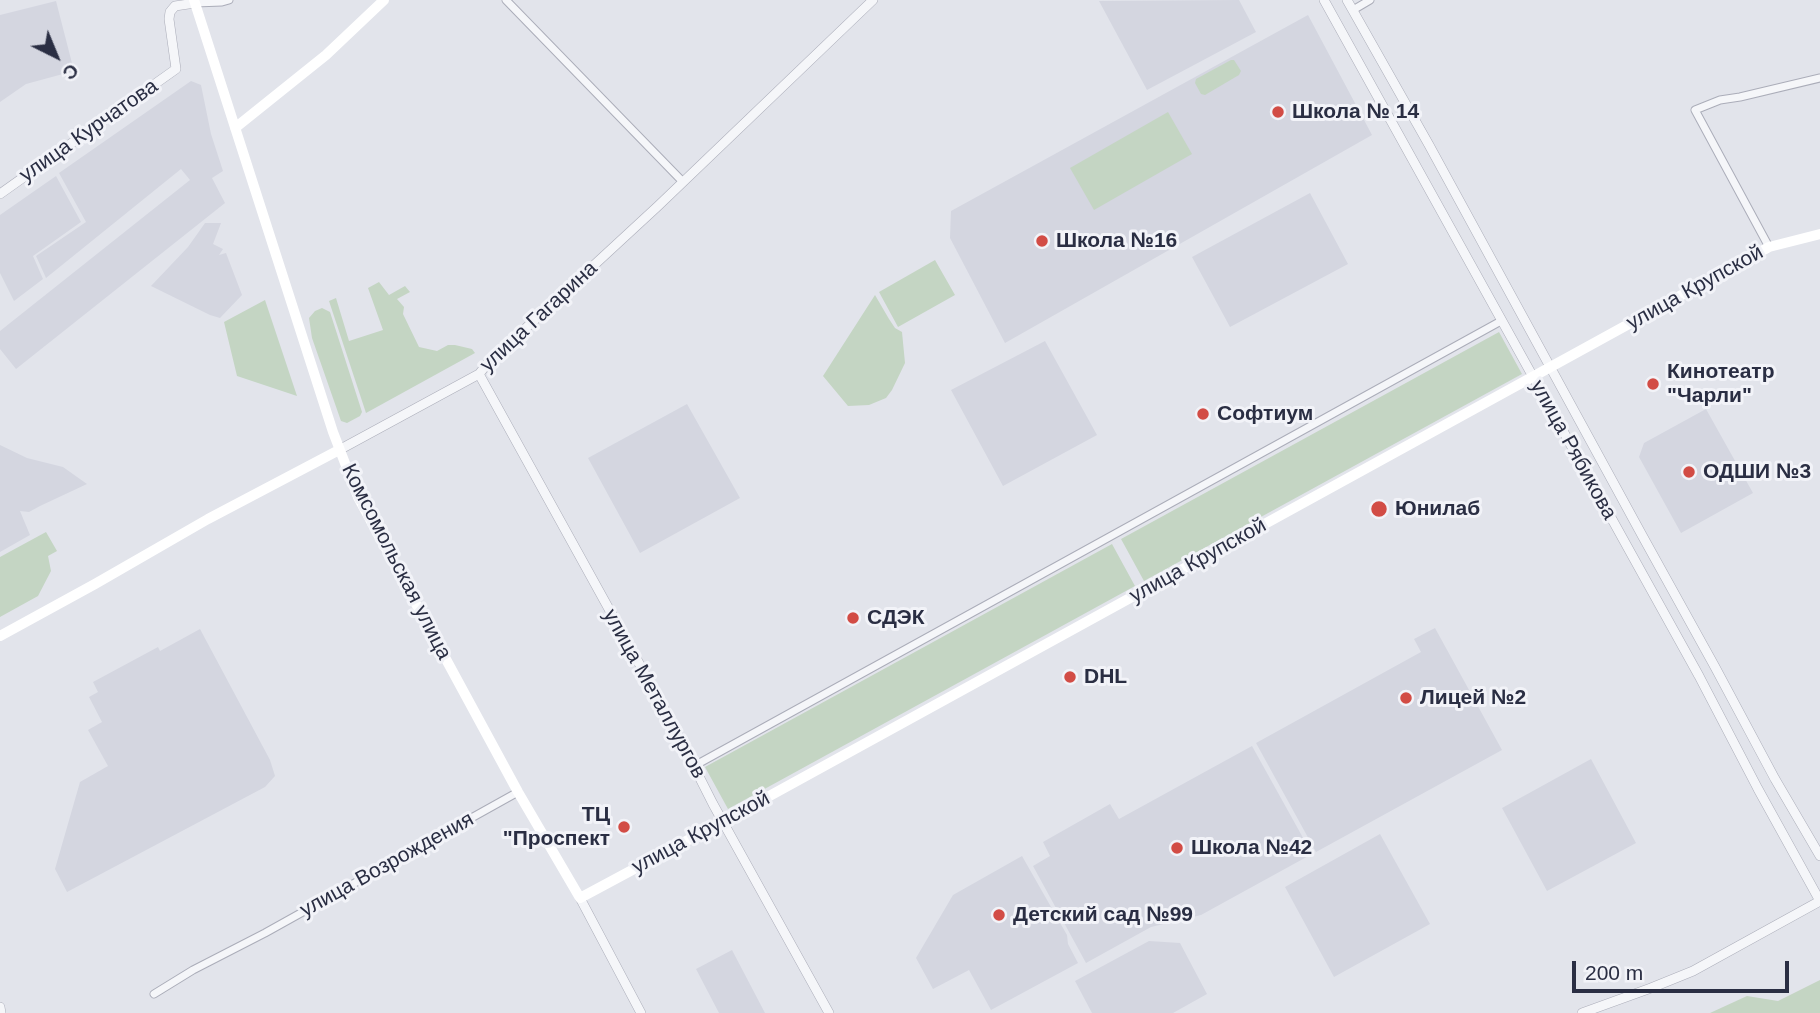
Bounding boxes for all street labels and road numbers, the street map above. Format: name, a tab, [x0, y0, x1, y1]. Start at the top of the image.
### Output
street label: улица Курчатова	[15, 74, 163, 188]
street label: улица Крупской	[1622, 240, 1768, 336]
street label: улица Гагарина	[475, 256, 603, 378]
street label: улица Рябикова	[1524, 376, 1622, 524]
street label: Комсомольская улица	[336, 460, 456, 664]
street label: улица Крупской	[1125, 513, 1271, 609]
street label: улица Металлургов	[597, 605, 711, 783]
street label: улица Крупской	[628, 786, 774, 880]
street label: улица Возрождения	[296, 807, 478, 923]

